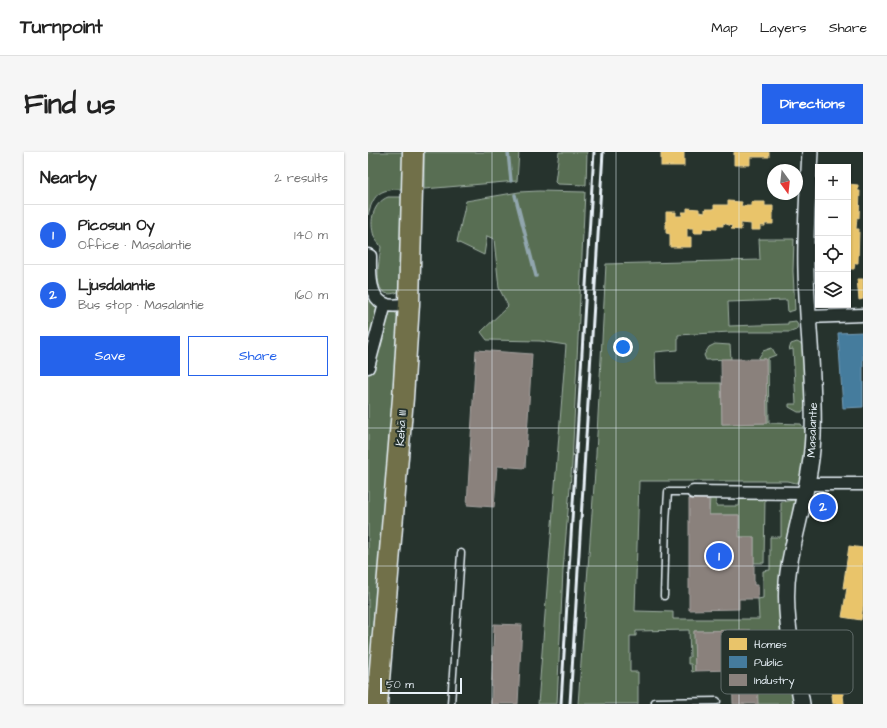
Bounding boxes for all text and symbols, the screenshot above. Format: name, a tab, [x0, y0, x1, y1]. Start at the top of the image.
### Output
text: Turnpoint	[20, 14, 103, 41]
text: Map	[711, 18, 738, 38]
text: Layers	[760, 18, 807, 38]
text: Share	[829, 18, 867, 38]
button: Directions	[762, 84, 863, 124]
text: Find us	[24, 85, 115, 124]
north arrow	[767, 164, 803, 200]
map controls	[815, 164, 851, 308]
button: +	[815, 164, 851, 200]
text: Nearby	[40, 166, 97, 190]
text: 2 results	[274, 169, 328, 187]
button: −	[815, 200, 851, 236]
text: Picosun Oy	[78, 215, 155, 236]
text: 1	[52, 226, 54, 244]
text: 140 m	[294, 226, 328, 244]
text: Office · Masalantie	[78, 236, 192, 254]
button: locate	[815, 236, 851, 272]
button: layers	[815, 272, 851, 308]
text: Ljusdalantie	[78, 275, 155, 296]
text: 2	[49, 286, 57, 304]
text: 160 m	[295, 286, 328, 304]
text: Bus stop · Masalantie	[78, 296, 204, 314]
button: Save	[40, 336, 180, 376]
button: Share	[188, 336, 328, 376]
your location	[613, 337, 633, 357]
street label: Masalantie	[803, 402, 822, 458]
street label: Kehä III	[392, 409, 411, 447]
pin: 2	[810, 492, 836, 522]
pin: 1	[706, 541, 732, 571]
legend	[721, 630, 853, 694]
text: Homes	[754, 637, 787, 652]
text: Public	[754, 655, 783, 670]
text: Industry	[754, 673, 794, 689]
scale bar	[380, 676, 462, 695]
text: 50 m	[386, 677, 414, 692]

